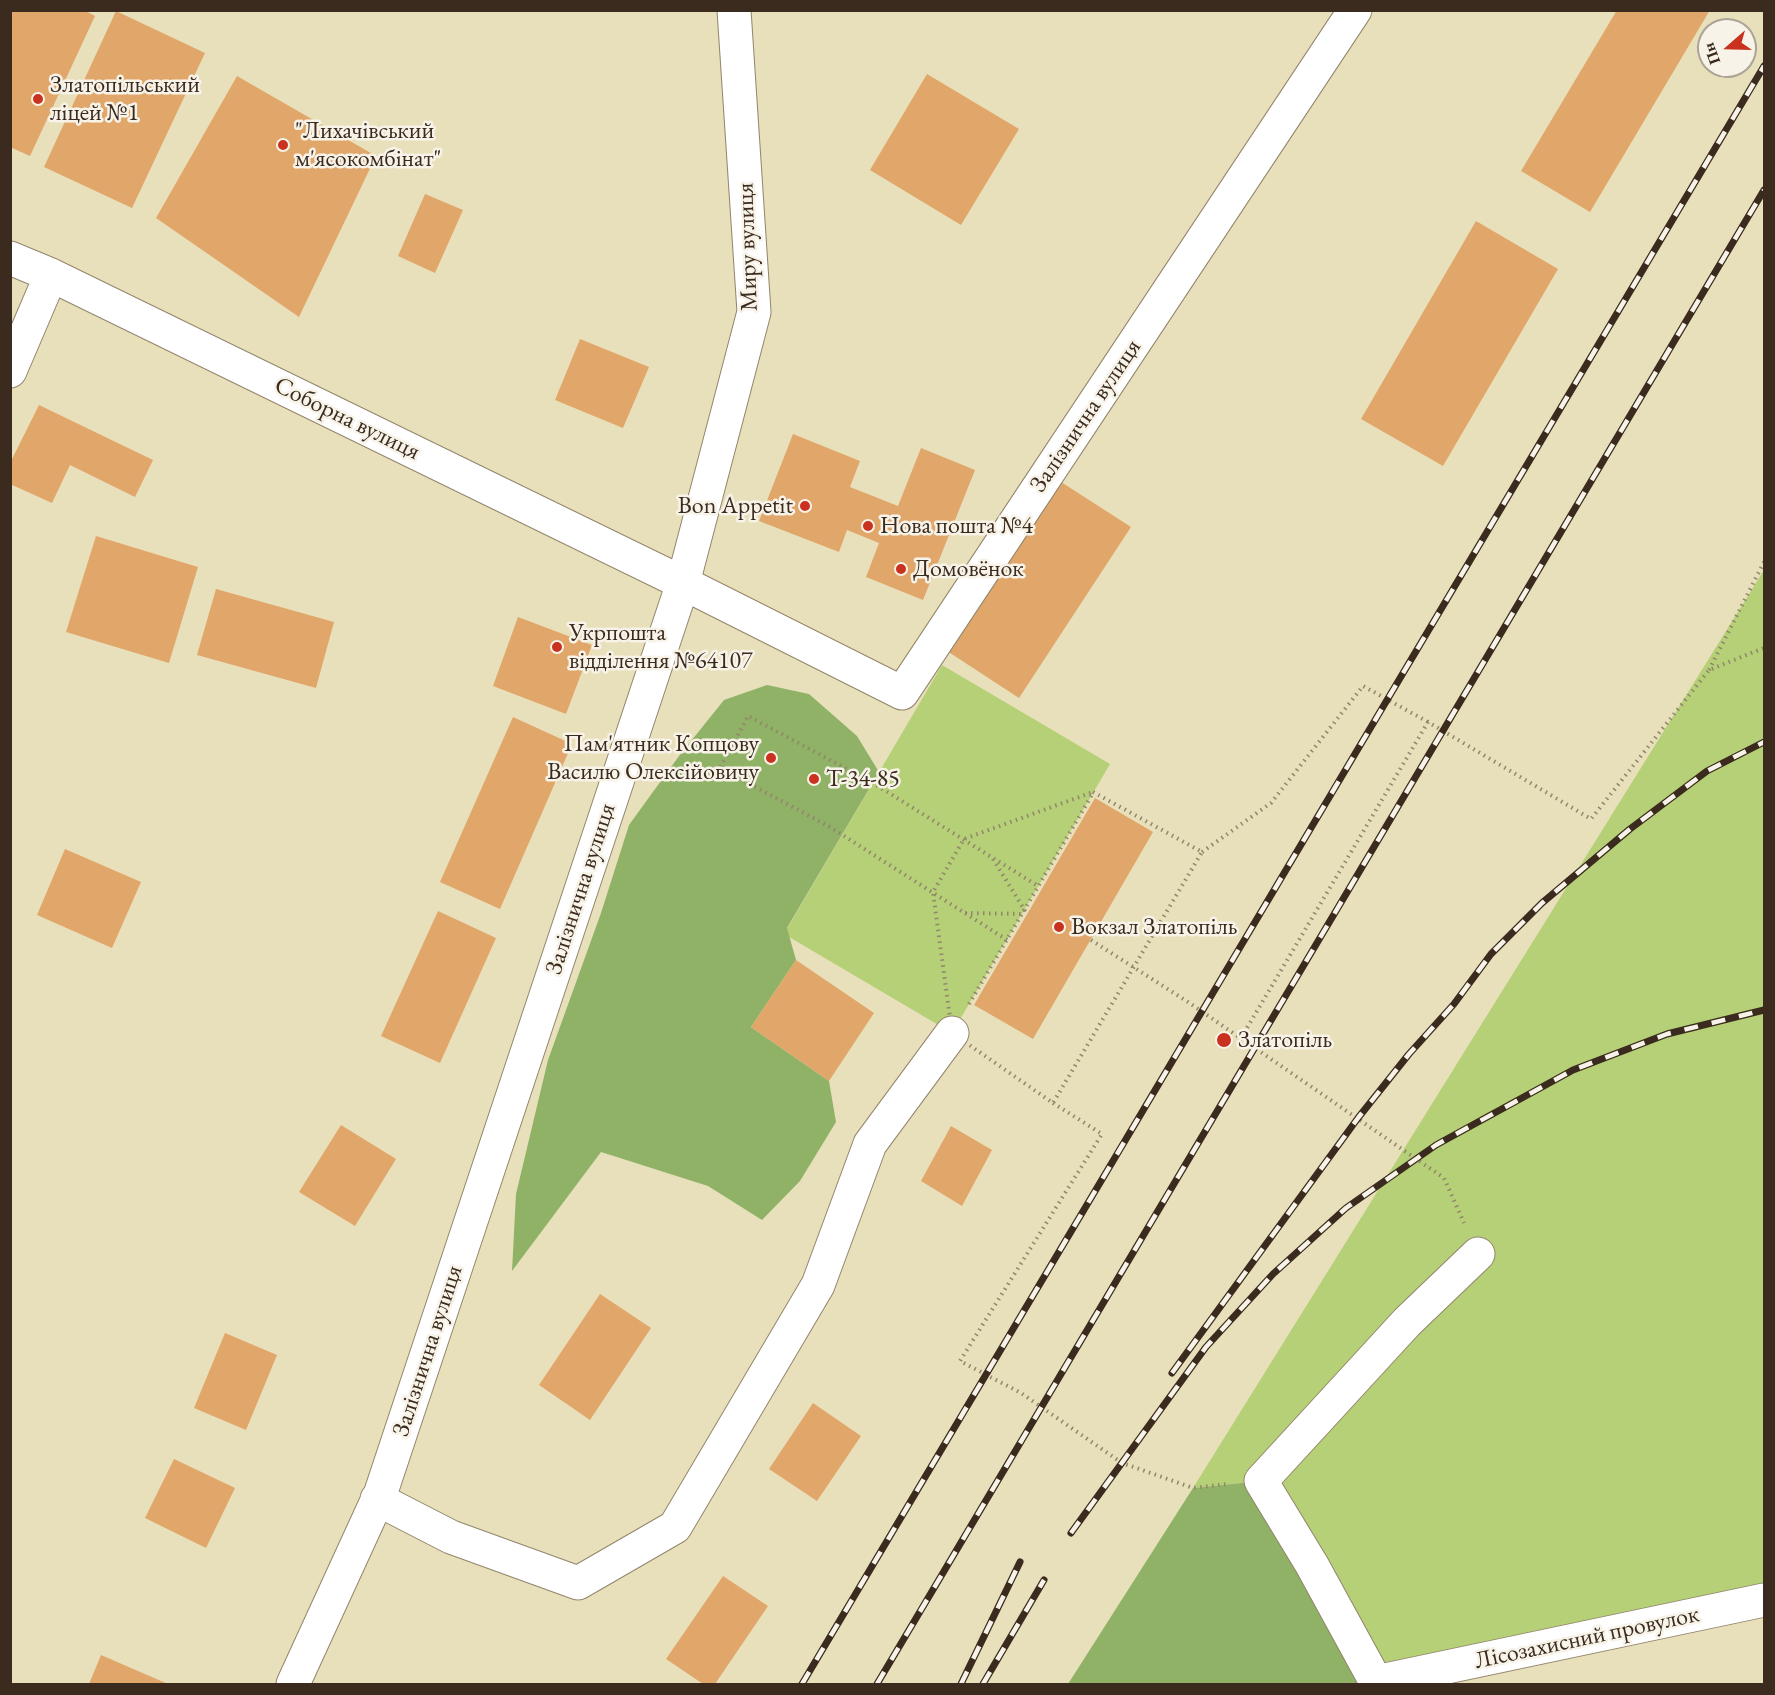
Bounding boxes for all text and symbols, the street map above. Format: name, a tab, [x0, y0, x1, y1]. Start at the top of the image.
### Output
north arrow	[1697, 18, 1757, 78]
text: Пн	[1698, 40, 1725, 68]
place label: Златопільський ліцей №1	[50, 71, 200, 127]
marker: Златопільський ліцей №1	[31, 92, 45, 106]
place label: "Лихачівський м'ясокомбінат"	[295, 117, 441, 173]
marker: "Лихачівський м'ясокомбінат"	[276, 138, 290, 152]
street label: Миру вулиця	[731, 182, 765, 312]
street label: Залізнична вулиця	[1024, 334, 1148, 498]
street label: Соборна вулиця	[269, 371, 425, 467]
place label: Bon Appetit	[678, 492, 793, 520]
marker: Bon Appetit	[798, 499, 812, 513]
place label: Нова пошта №4	[880, 512, 1033, 540]
marker: Нова пошта №4	[861, 519, 875, 533]
place label: Домовёнок	[913, 555, 1024, 583]
marker: Домовёнок	[894, 562, 908, 576]
place label: Укрпошта відділення №64107	[569, 619, 753, 675]
marker: Укрпошта відділення №64107	[550, 640, 564, 654]
place label: Пам'ятник Копцову Василю Олексійовичу	[547, 730, 759, 786]
marker: Пам'ятник Копцову Василю Олексійовичу	[764, 751, 778, 765]
place label: Т-34-85	[826, 765, 900, 793]
marker: Т-34-85	[807, 772, 821, 786]
street label: Залізнична вулиця	[540, 800, 622, 978]
place label: Вокзал Златопіль	[1071, 913, 1238, 941]
marker: Вокзал Златопіль	[1052, 920, 1066, 934]
place label: Златопіль	[1238, 1026, 1332, 1054]
marker: Златопіль	[1215, 1031, 1233, 1049]
street label: Залізнична вулиця	[387, 1262, 469, 1440]
street label: Лісозахисний провулок	[1472, 1600, 1702, 1676]

